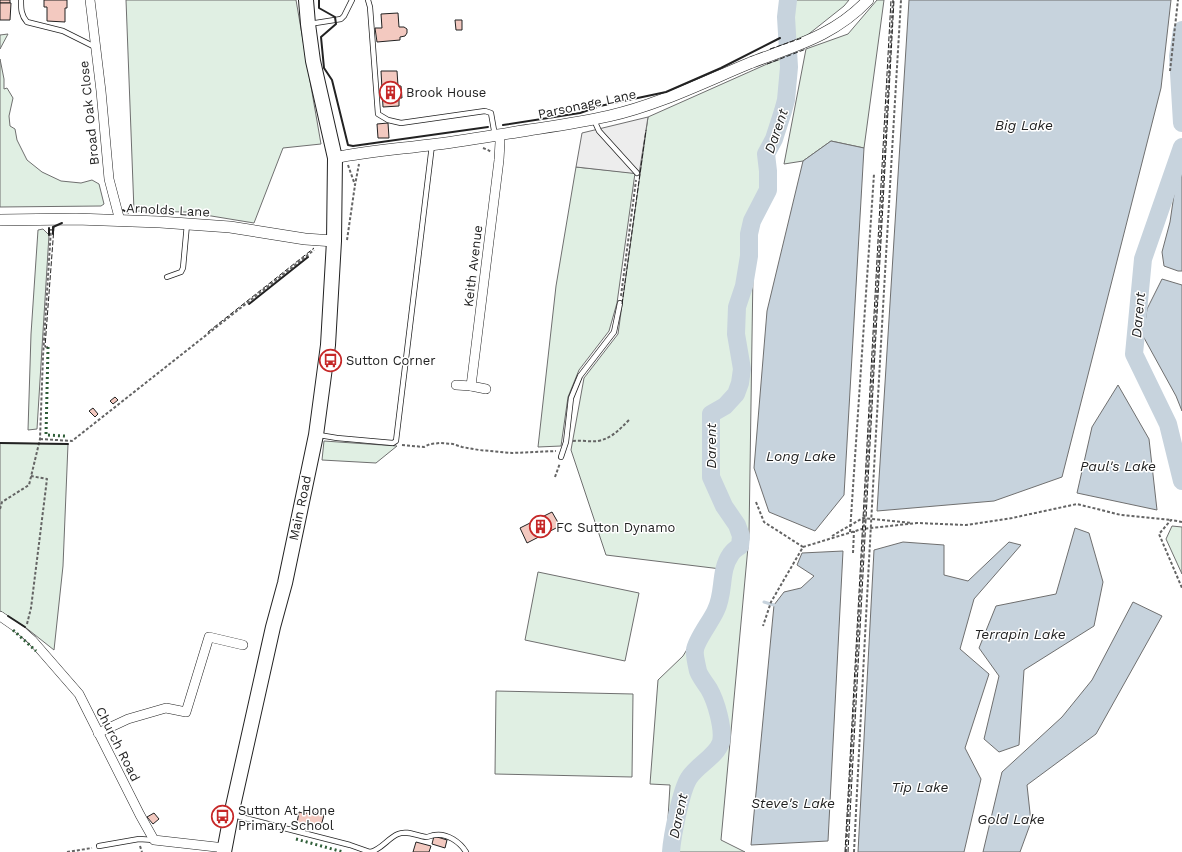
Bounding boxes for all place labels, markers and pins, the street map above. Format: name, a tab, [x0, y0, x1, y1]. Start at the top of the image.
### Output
building icon: Brook House	[378, 79, 404, 105]
place label: Brook House	[406, 85, 486, 100]
bus stop icon: Sutton Corner	[317, 347, 343, 373]
place label: Sutton Corner	[346, 353, 436, 368]
building icon: FC Sutton Dynamo	[527, 514, 553, 540]
place label: FC Sutton Dynamo	[556, 520, 676, 535]
place label: Sutton At Hone Primary School	[238, 803, 335, 833]
bus stop icon: Sutton At Hone Primary School	[210, 804, 236, 830]

